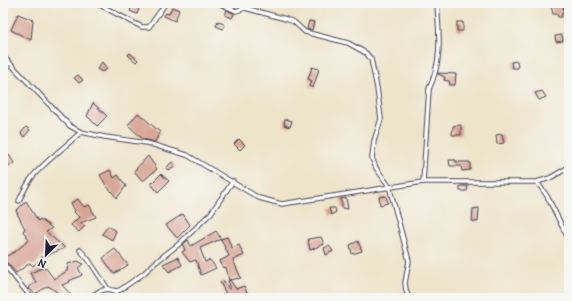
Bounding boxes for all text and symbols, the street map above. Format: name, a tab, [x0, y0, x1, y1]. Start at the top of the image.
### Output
north arrow	[26, 235, 66, 275]
text: N	[35, 255, 49, 272]

